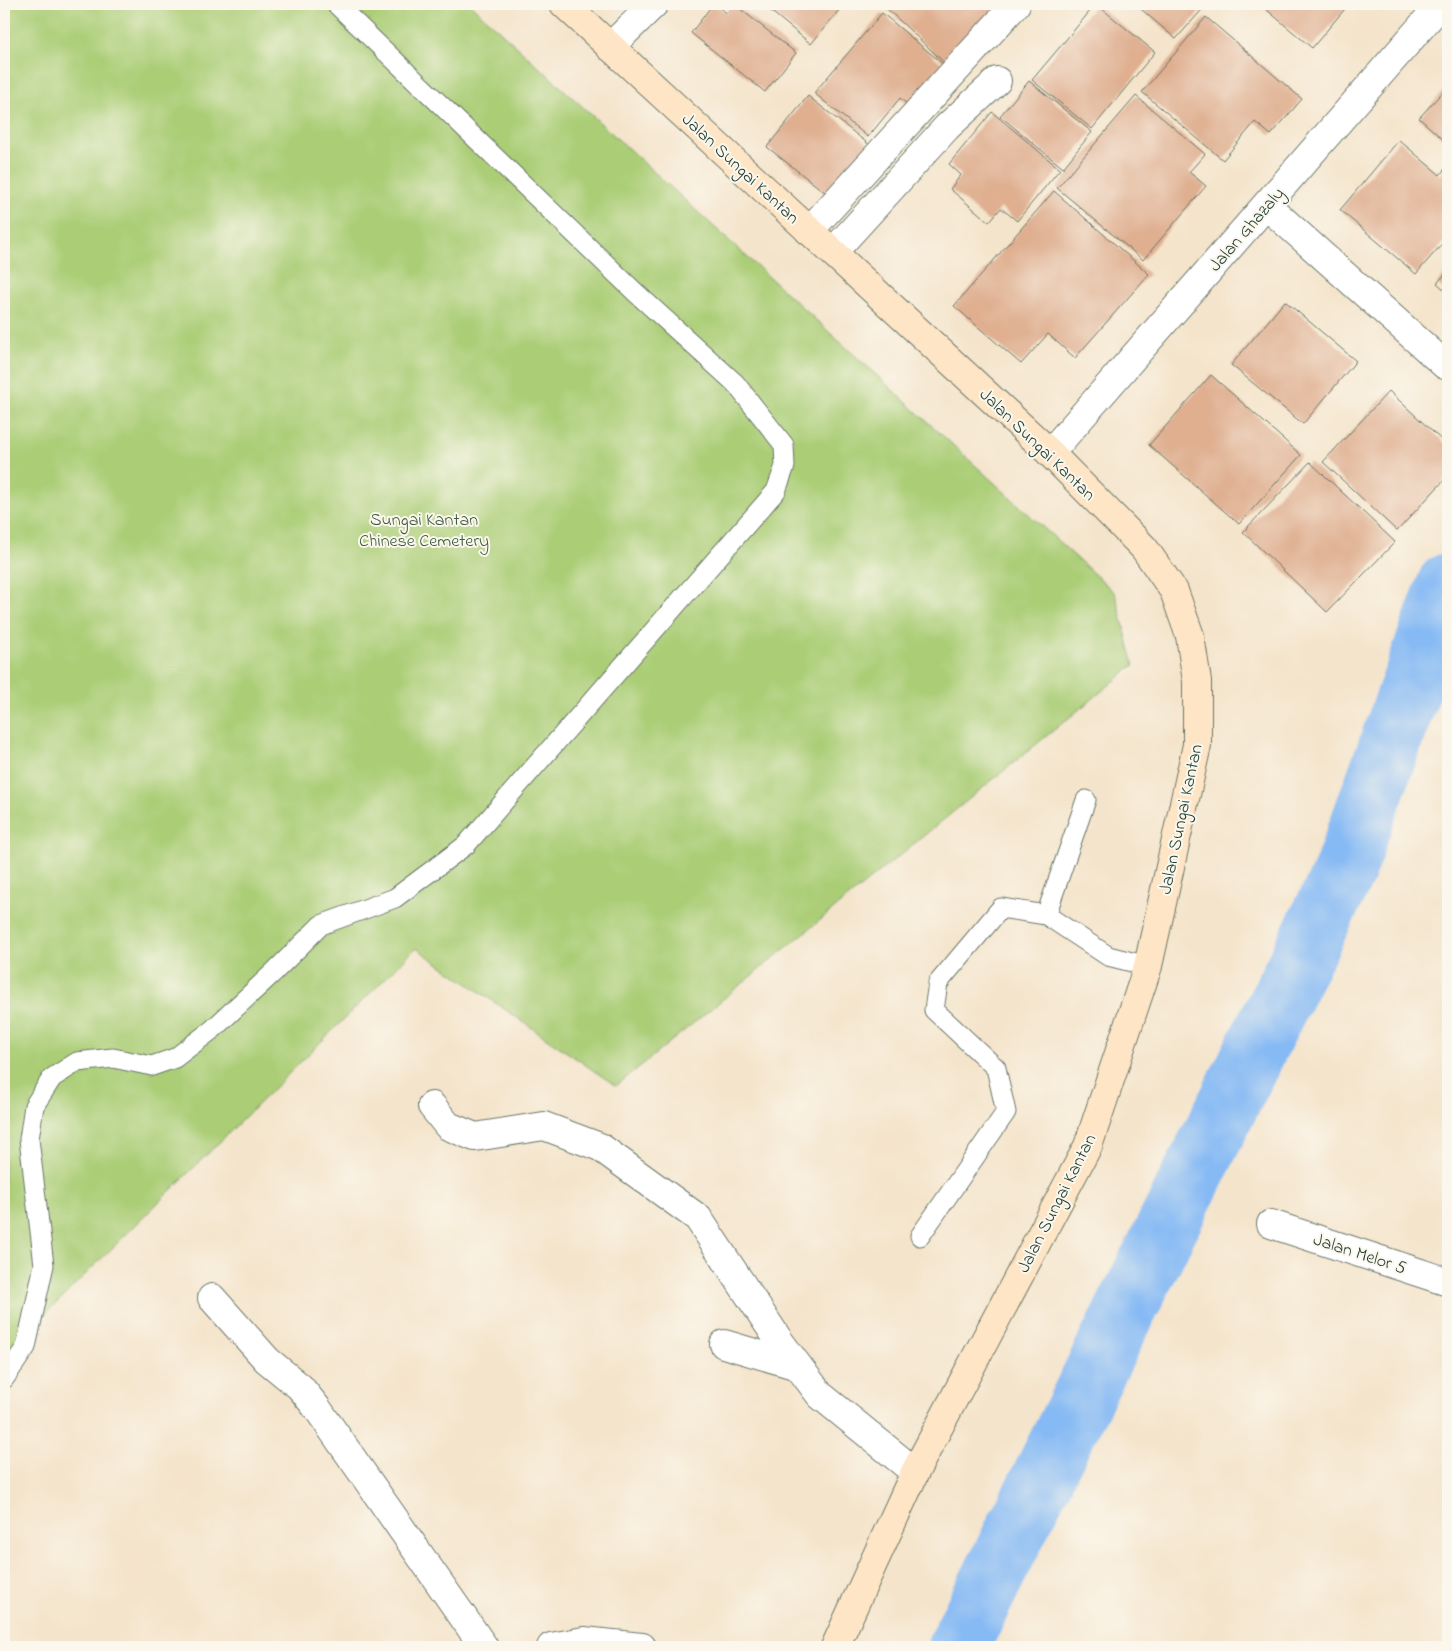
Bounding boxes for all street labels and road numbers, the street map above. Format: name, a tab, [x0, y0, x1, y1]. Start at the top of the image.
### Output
street label: Jalan Sungai Kantan	[674, 108, 804, 232]
street label: Jalan Ghazaly	[1203, 182, 1292, 278]
street label: Jalan Sungai Kantan	[972, 383, 1101, 509]
street label: Jalan Sungai Kantan	[1153, 742, 1212, 897]
street label: Jalan Sungai Kantan	[1012, 1130, 1105, 1278]
street label: Jalan Melor 5	[1310, 1228, 1409, 1282]

